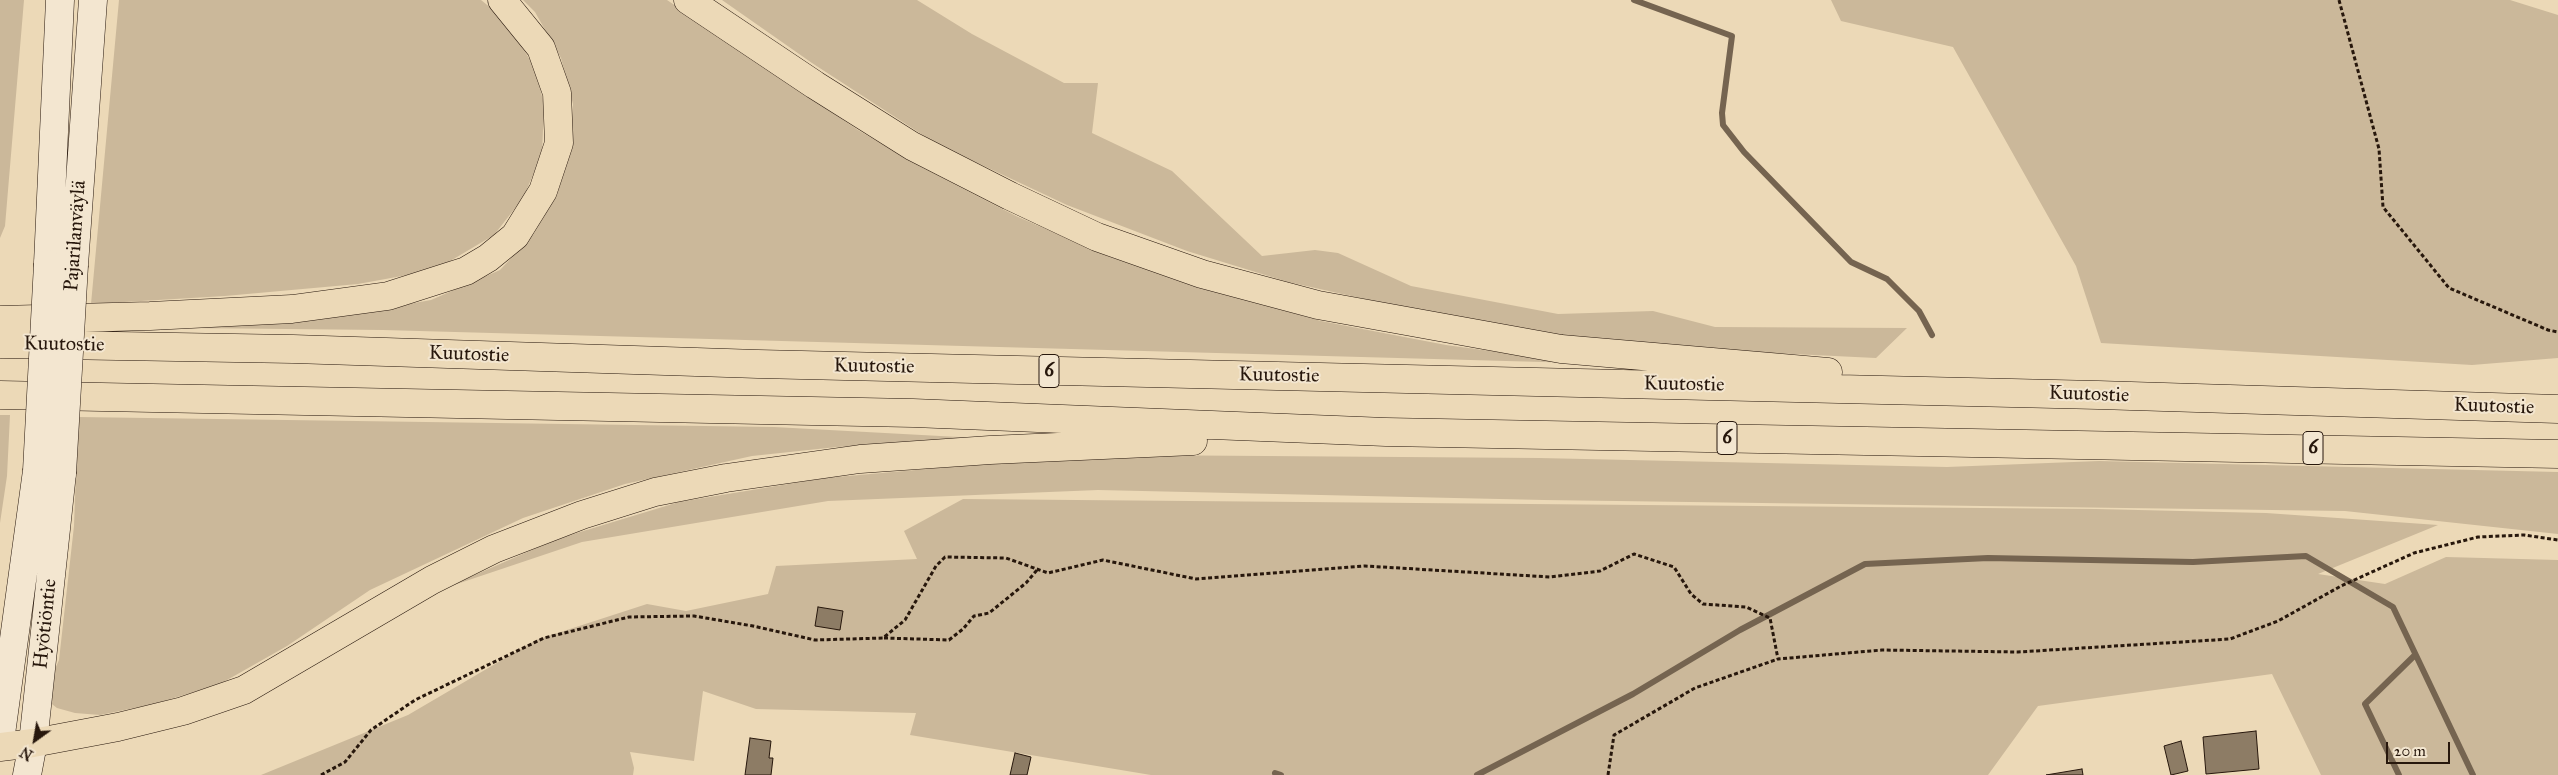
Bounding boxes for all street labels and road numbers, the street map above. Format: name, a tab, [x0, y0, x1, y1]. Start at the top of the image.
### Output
street label: Pajarilanväylä	[60, 180, 92, 292]
street label: Kuutostie	[23, 332, 105, 358]
street label: Kuutostie	[428, 342, 510, 368]
street label: Kuutostie	[833, 354, 915, 380]
road number: 6	[1039, 354, 1059, 388]
street label: Kuutostie	[1238, 363, 1320, 389]
street label: Kuutostie	[1643, 372, 1725, 398]
street label: Kuutostie	[2048, 382, 2130, 408]
street label: Kuutostie	[2453, 394, 2535, 420]
road number: 6	[1717, 422, 1737, 454]
road number: 6	[2303, 432, 2323, 464]
street label: Hyötiöntie	[29, 578, 63, 670]

